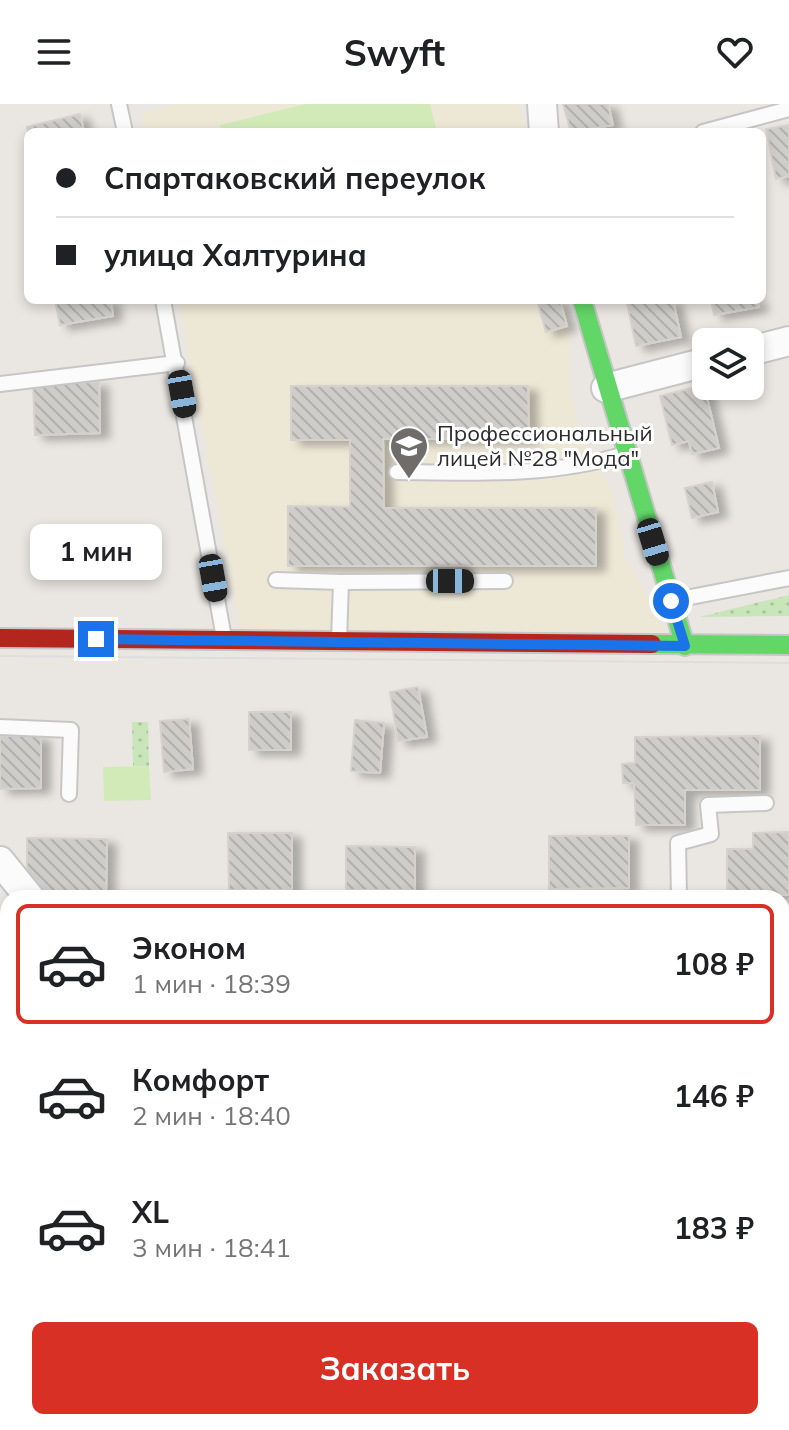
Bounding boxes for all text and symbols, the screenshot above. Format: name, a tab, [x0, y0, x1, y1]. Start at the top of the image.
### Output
icon: menu	[32, 30, 76, 74]
text: Swyft	[344, 30, 445, 75]
icon: heart	[713, 30, 757, 74]
text: Спартаковский переулок	[104, 159, 485, 197]
text: улица Халтурина	[104, 236, 367, 274]
map controls	[692, 328, 764, 400]
button: layers	[692, 328, 764, 400]
car	[166, 368, 198, 420]
place label: Профессиональный лицей №28 "Мода"	[437, 419, 652, 472]
school or university icon: Профессиональный лицей №28 "Мода"	[388, 425, 430, 480]
car	[635, 516, 671, 568]
callout: 1 мин	[30, 523, 162, 579]
text: 1 мин	[60, 535, 132, 568]
car	[197, 552, 229, 604]
car	[426, 569, 474, 593]
route start	[653, 583, 689, 619]
route end	[78, 621, 114, 657]
icon: car	[36, 928, 108, 1000]
text: Эконом	[132, 929, 246, 967]
text: 108 ₽	[674, 945, 754, 983]
text: 1 мин · 18:39	[132, 967, 291, 1000]
icon: car	[36, 1060, 108, 1132]
text: Комфорт	[132, 1061, 269, 1099]
text: 146 ₽	[674, 1077, 754, 1115]
text: 2 мин · 18:40	[132, 1099, 291, 1132]
icon: car	[36, 1192, 108, 1264]
text: XL	[132, 1193, 169, 1231]
text: 183 ₽	[674, 1209, 754, 1247]
text: 3 мин · 18:41	[132, 1231, 291, 1264]
button: Заказать	[32, 1322, 758, 1414]

